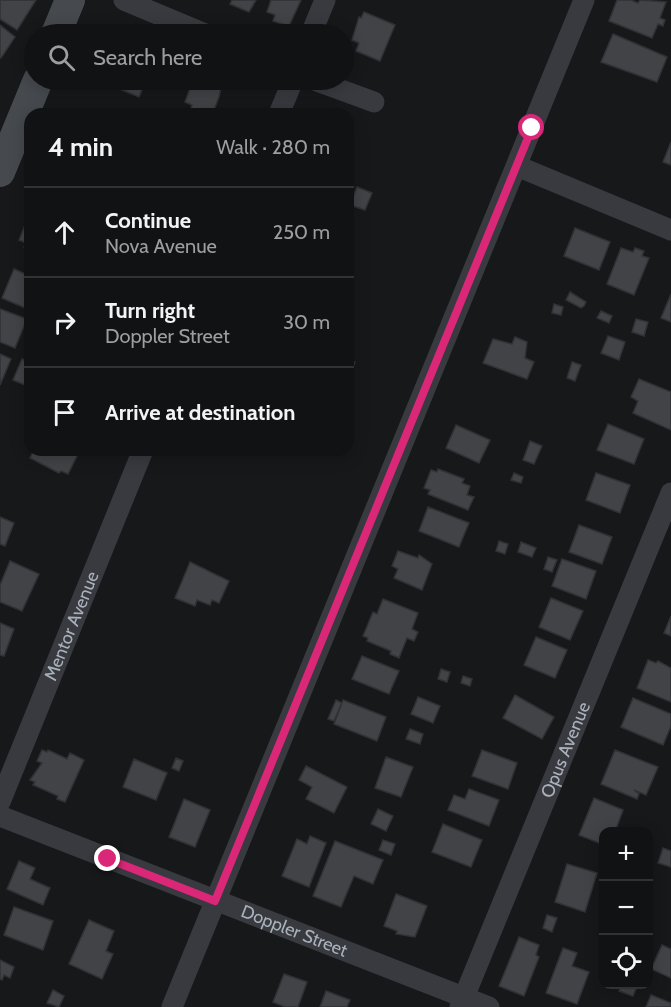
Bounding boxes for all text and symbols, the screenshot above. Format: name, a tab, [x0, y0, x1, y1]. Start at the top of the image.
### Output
search box	[24, 24, 354, 90]
icon: search	[45, 41, 78, 74]
text: Search here	[93, 44, 202, 71]
route start	[518, 114, 544, 140]
text: 4 min	[48, 131, 113, 163]
text: Walk · 280 m	[216, 135, 330, 159]
text: Continue	[105, 207, 191, 234]
icon: ahead	[48, 216, 81, 249]
text: 250 m	[273, 220, 330, 244]
text: Nova Avenue	[105, 234, 217, 258]
text: Turn right	[105, 297, 195, 324]
icon: right	[48, 306, 81, 339]
text: 30 m	[283, 310, 330, 334]
text: Doppler Street	[105, 324, 230, 348]
icon: arrive	[48, 396, 81, 429]
text: Arrive at destination	[105, 399, 295, 426]
street label: Mentor Avenue	[39, 568, 104, 684]
street label: Opus Avenue	[536, 699, 595, 801]
map controls	[599, 827, 653, 989]
button: +	[599, 827, 653, 881]
route end	[94, 845, 120, 871]
button: −	[599, 881, 653, 935]
street label: Doppler Street	[238, 900, 351, 962]
button: locate	[599, 935, 653, 989]

